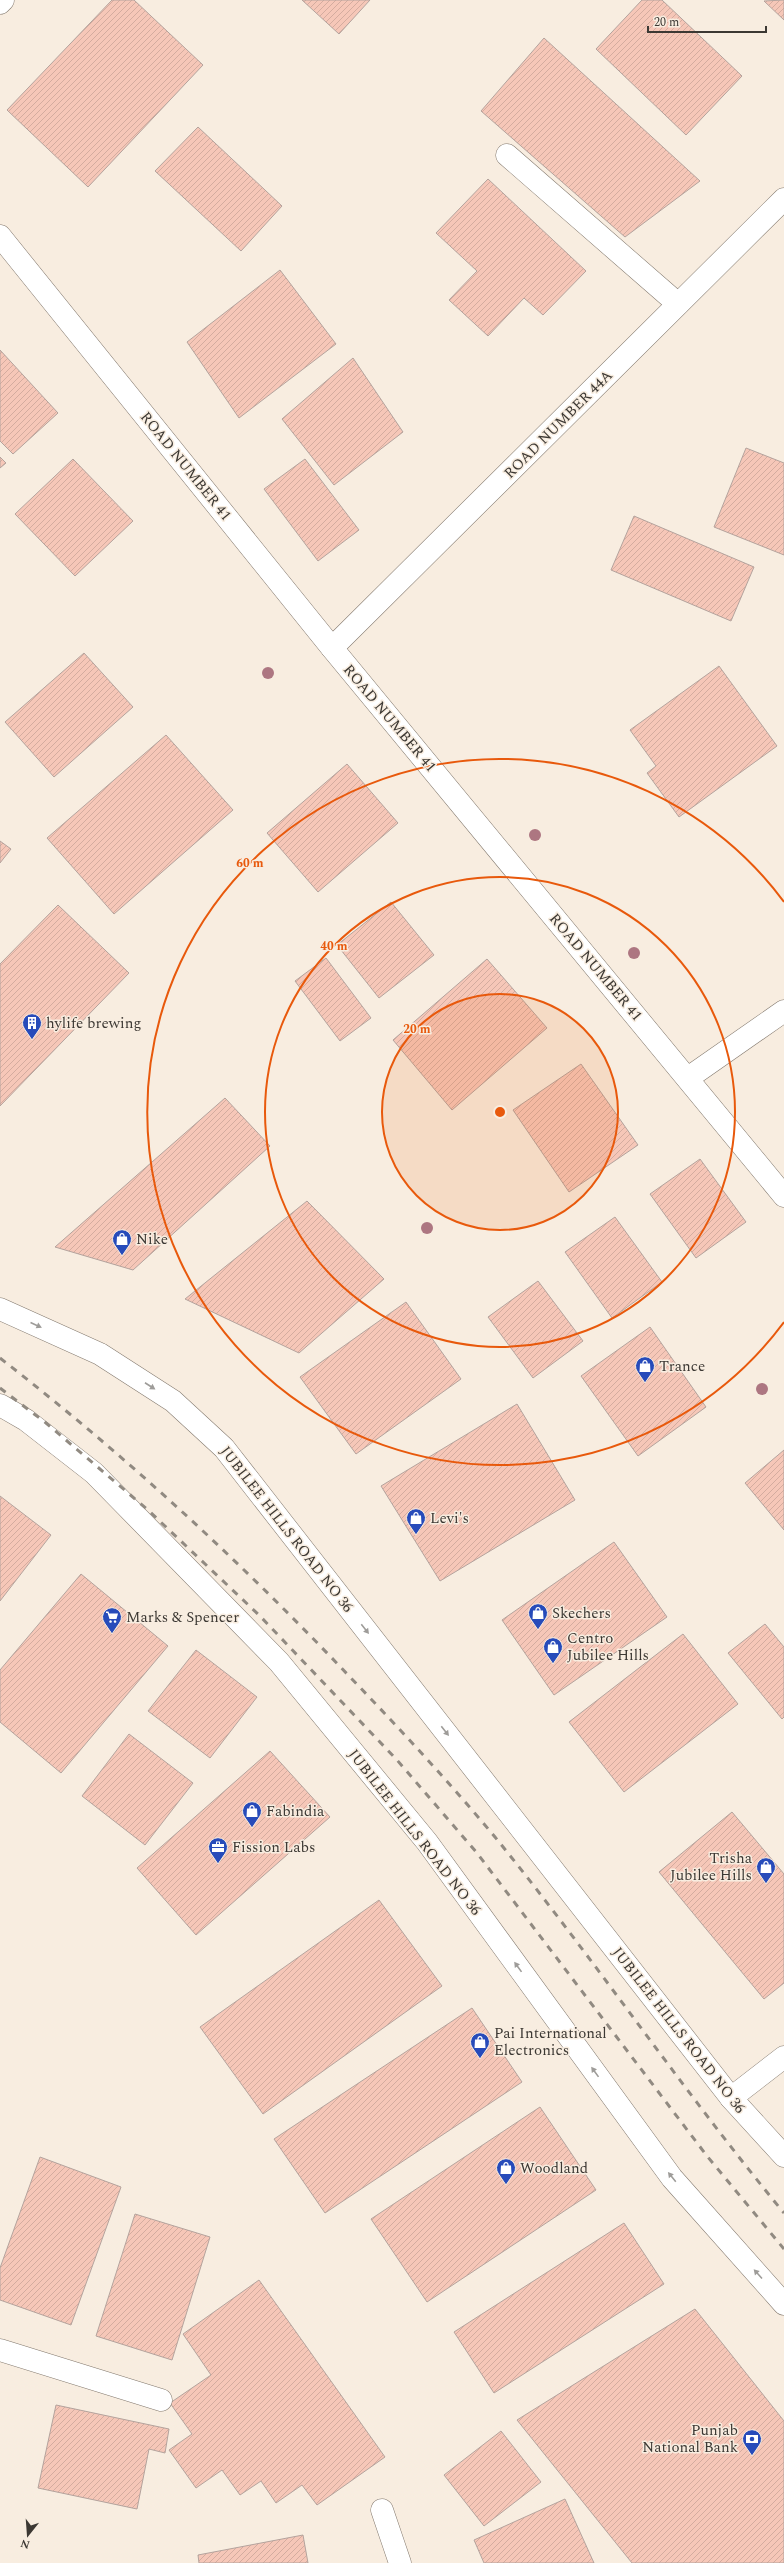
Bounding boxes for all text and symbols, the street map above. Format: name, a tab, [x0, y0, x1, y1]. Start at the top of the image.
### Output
scale bar	[648, 8, 766, 34]
text: 20 m	[654, 13, 679, 32]
street label: ROAD NUMBER 44A	[499, 365, 618, 484]
street label: ROAD NUMBER 41	[134, 407, 237, 526]
street label: ROAD NUMBER 41	[338, 659, 442, 777]
text: 60 m	[236, 854, 264, 873]
street label: ROAD NUMBER 41	[544, 908, 648, 1026]
text: 40 m	[320, 937, 348, 956]
building icon: hylife brewing	[21, 1012, 43, 1040]
place label: hylife brewing	[46, 1012, 141, 1035]
text: 20 m	[403, 1020, 431, 1039]
centre of rings	[493, 1105, 507, 1119]
shop icon: Nike	[111, 1228, 133, 1256]
place label: Nike	[136, 1228, 168, 1251]
one-way arrow	[30, 1322, 41, 1328]
shop icon: Trance	[634, 1355, 656, 1383]
place label: Trance	[659, 1355, 705, 1378]
one-way arrow	[144, 1383, 156, 1390]
street label: JUBILEE HILLS ROAD NO 36	[214, 1441, 359, 1618]
shop icon: Levi's	[405, 1507, 427, 1535]
place label: Levi's	[430, 1507, 469, 1530]
shop icon: Skechers	[527, 1602, 549, 1630]
place label: Skechers	[552, 1602, 611, 1625]
supermarket icon: Marks & Spencer	[101, 1606, 123, 1634]
place label: Marks & Spencer	[126, 1606, 239, 1629]
one-way arrow	[361, 1623, 369, 1634]
place label: Centro Jubilee Hills	[567, 1627, 649, 1667]
shop icon: Centro Jubilee Hills	[542, 1636, 564, 1664]
one-way arrow	[441, 1726, 449, 1737]
street label: JUBILEE HILLS ROAD NO 36	[342, 1744, 487, 1921]
shop icon: Fabindia	[241, 1800, 263, 1828]
place label: Fabindia	[266, 1800, 325, 1823]
office icon: Fission Labs	[207, 1836, 229, 1864]
place label: Fission Labs	[232, 1836, 315, 1859]
place label: Trisha Jubilee Hills	[670, 1847, 753, 1887]
shop icon: Trisha Jubilee Hills	[755, 1856, 777, 1884]
street label: JUBILEE HILLS ROAD NO 36	[606, 1942, 751, 2119]
one-way arrow	[514, 1962, 523, 1973]
place label: Pai International Electronics	[494, 2022, 607, 2062]
shop icon: Pai International Electronics	[469, 2031, 491, 2059]
one-way arrow	[591, 2067, 599, 2078]
shop icon: Woodland	[495, 2157, 517, 2185]
place label: Woodland	[520, 2157, 588, 2180]
one-way arrow	[668, 2172, 676, 2183]
one-way arrow	[754, 2270, 763, 2279]
place label: Punjab National Bank	[642, 2419, 738, 2459]
bank icon: Punjab National Bank	[741, 2428, 763, 2456]
north arrow	[8, 2515, 48, 2555]
text: N	[18, 2535, 32, 2554]

